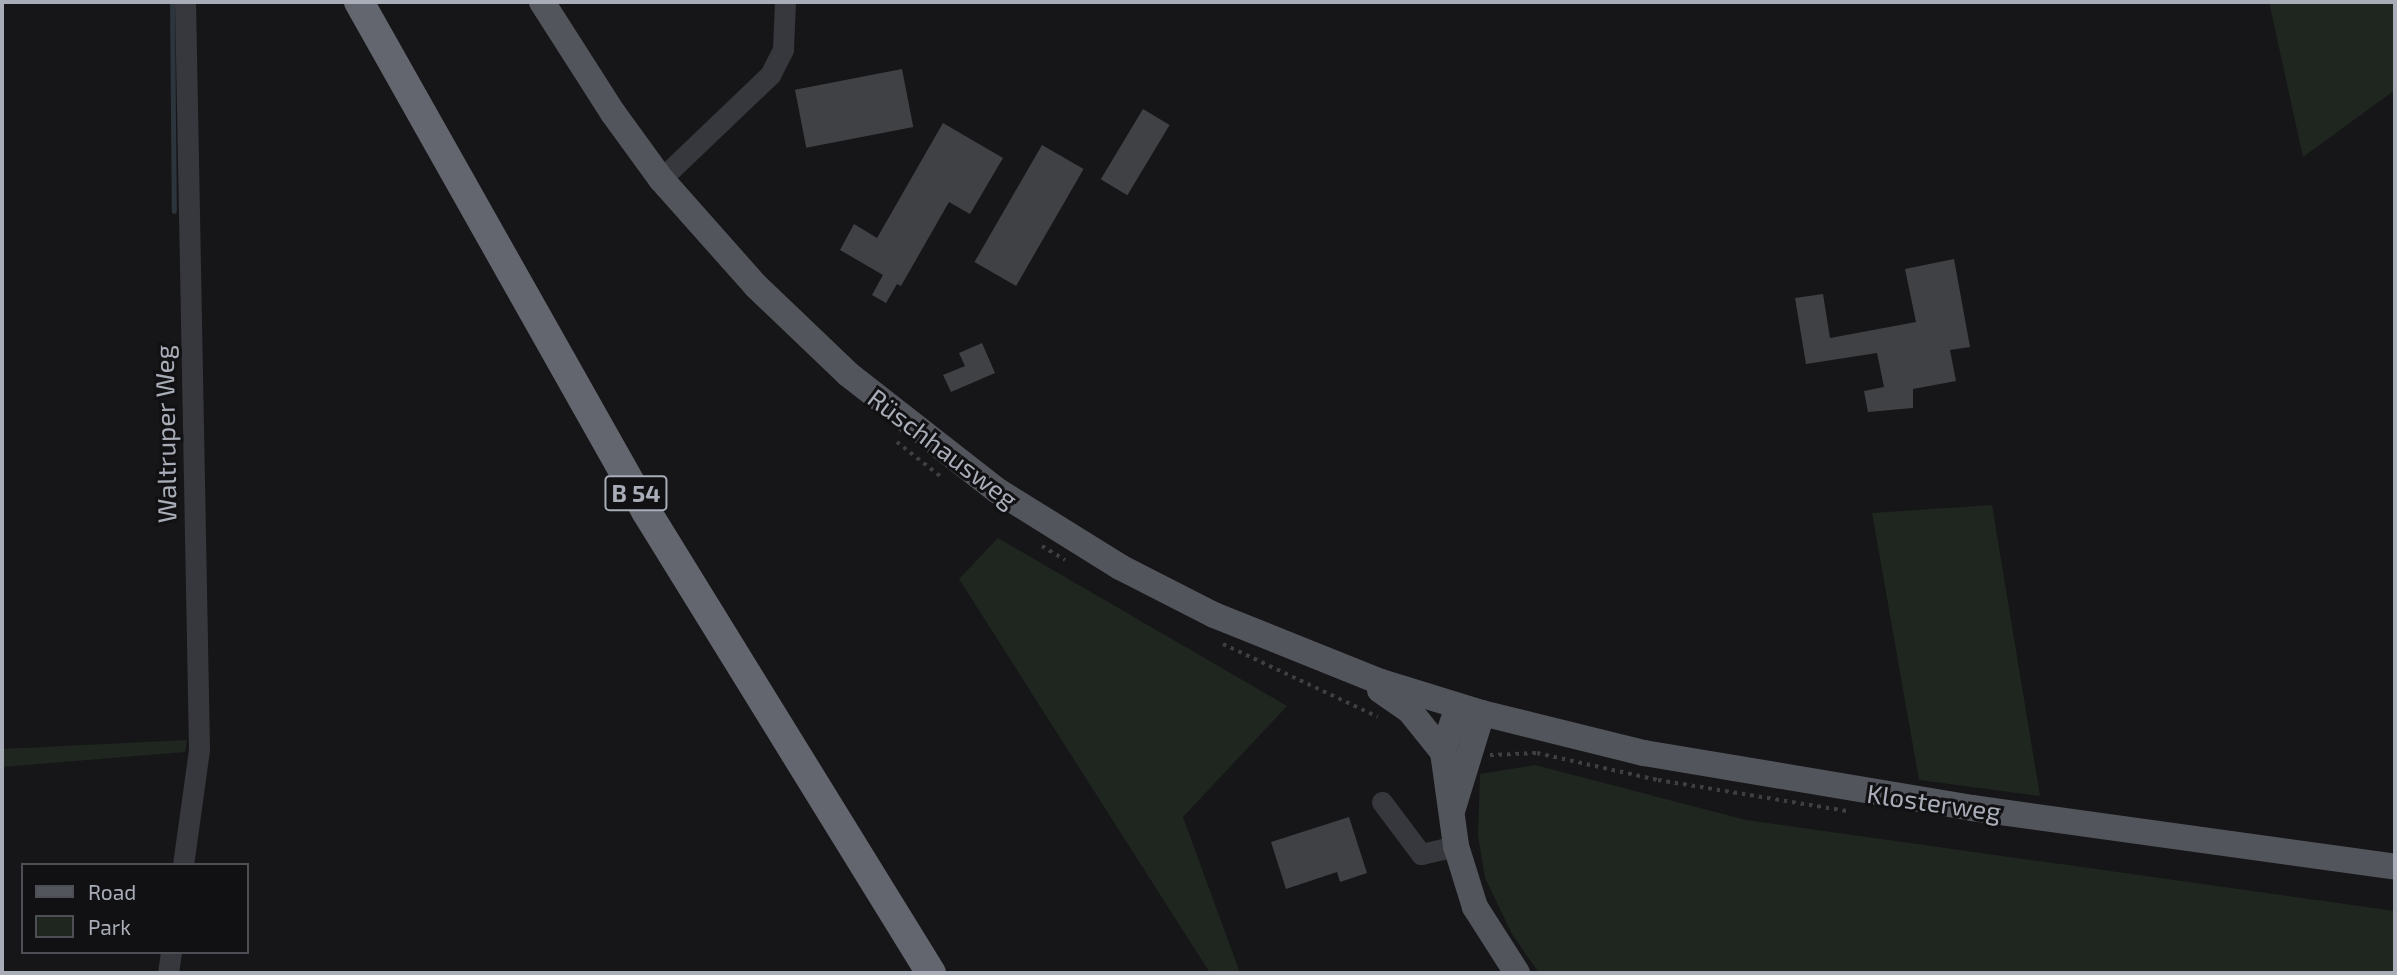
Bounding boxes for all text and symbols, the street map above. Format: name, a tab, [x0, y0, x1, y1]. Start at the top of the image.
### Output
street label: Waltruper Weg	[148, 344, 182, 524]
street label: Rüschhausweg	[862, 382, 1024, 514]
road number: B 54	[603, 472, 669, 514]
street label: Klosterweg	[1865, 777, 2003, 827]
legend	[21, 863, 248, 954]
text: Road	[88, 879, 136, 904]
text: Park	[88, 914, 131, 939]

